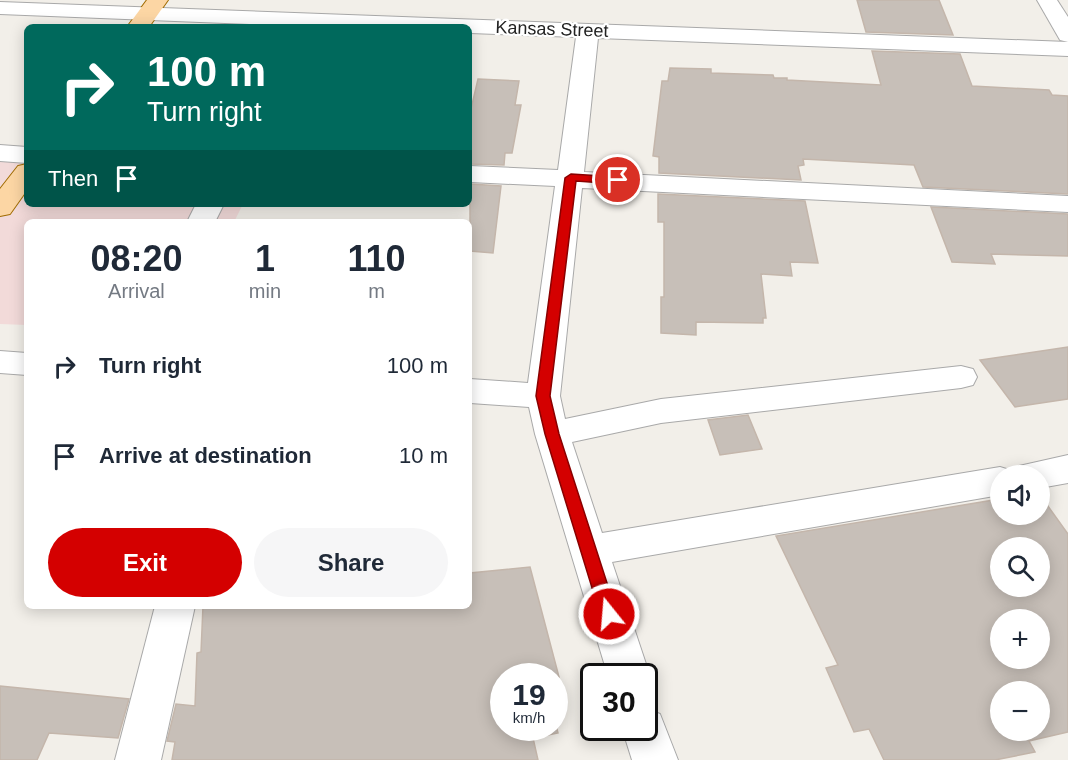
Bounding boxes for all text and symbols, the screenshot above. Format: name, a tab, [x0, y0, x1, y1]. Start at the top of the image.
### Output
street label: Kansas Street	[495, 17, 609, 41]
icon: right	[48, 48, 126, 126]
text: 100 m	[147, 48, 266, 95]
text: Turn right	[147, 97, 262, 127]
pin	[592, 154, 643, 205]
icon: arrive	[110, 162, 143, 195]
icon: arrive	[601, 163, 634, 196]
text: Then	[48, 166, 98, 191]
text: 08:20	[90, 238, 182, 279]
text: 1	[255, 238, 275, 279]
text: 110	[347, 238, 406, 279]
text: Arrival	[108, 280, 165, 302]
text: min	[249, 280, 281, 302]
text: m	[368, 280, 385, 302]
icon: right	[48, 350, 81, 383]
text: Turn right	[99, 353, 201, 378]
text: 100 m	[387, 353, 448, 378]
icon: arrive	[48, 440, 81, 473]
text: Arrive at destination	[99, 443, 312, 468]
text: 10 m	[399, 443, 448, 468]
map controls	[990, 465, 1050, 741]
button: sound	[990, 465, 1050, 525]
button: Exit	[48, 528, 242, 597]
button: Share	[254, 528, 448, 597]
button: search	[990, 537, 1050, 597]
position arrow	[577, 582, 641, 646]
button: +	[990, 609, 1050, 669]
speed limit sign: 30	[580, 663, 658, 741]
text: 19	[512, 678, 546, 711]
button: −	[990, 681, 1050, 741]
text: km/h	[513, 709, 545, 726]

